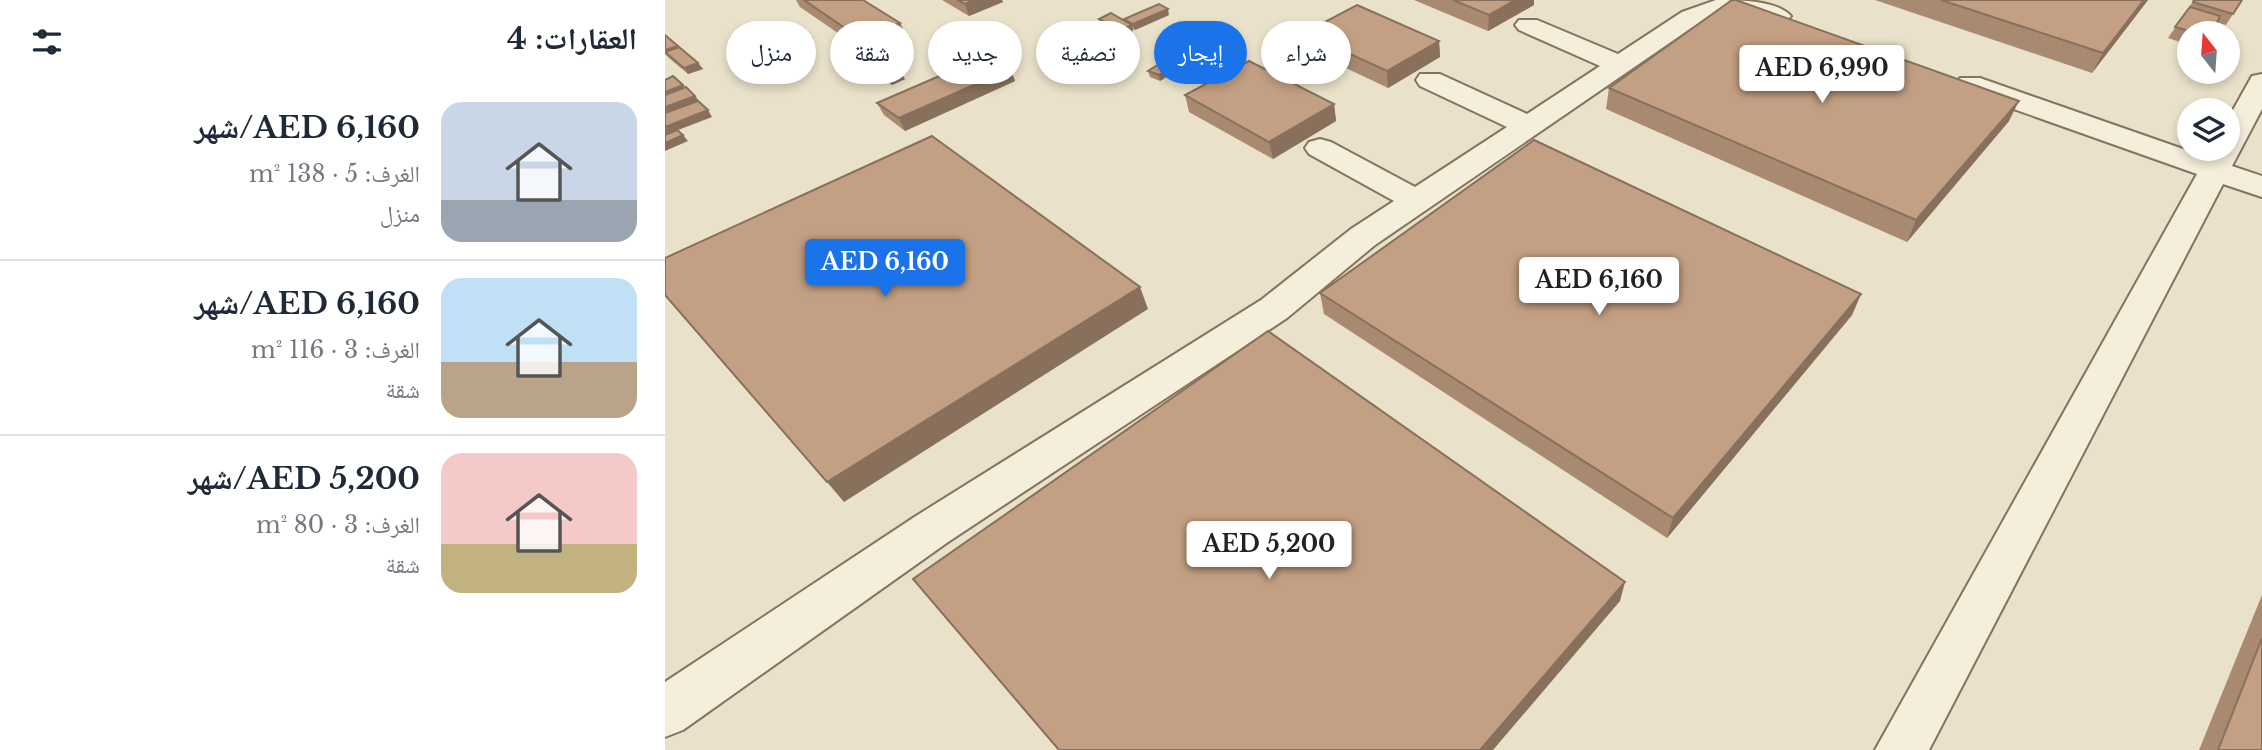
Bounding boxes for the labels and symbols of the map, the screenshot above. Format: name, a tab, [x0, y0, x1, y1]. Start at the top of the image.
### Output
north arrow	[2177, 21, 2240, 84]
pin: AED 6,990	[1742, 46, 1902, 105]
pin: AED 6,160	[805, 240, 965, 299]
pin: AED 6,160	[1519, 258, 1679, 317]
pin: AED 5,200	[1189, 522, 1349, 581]

